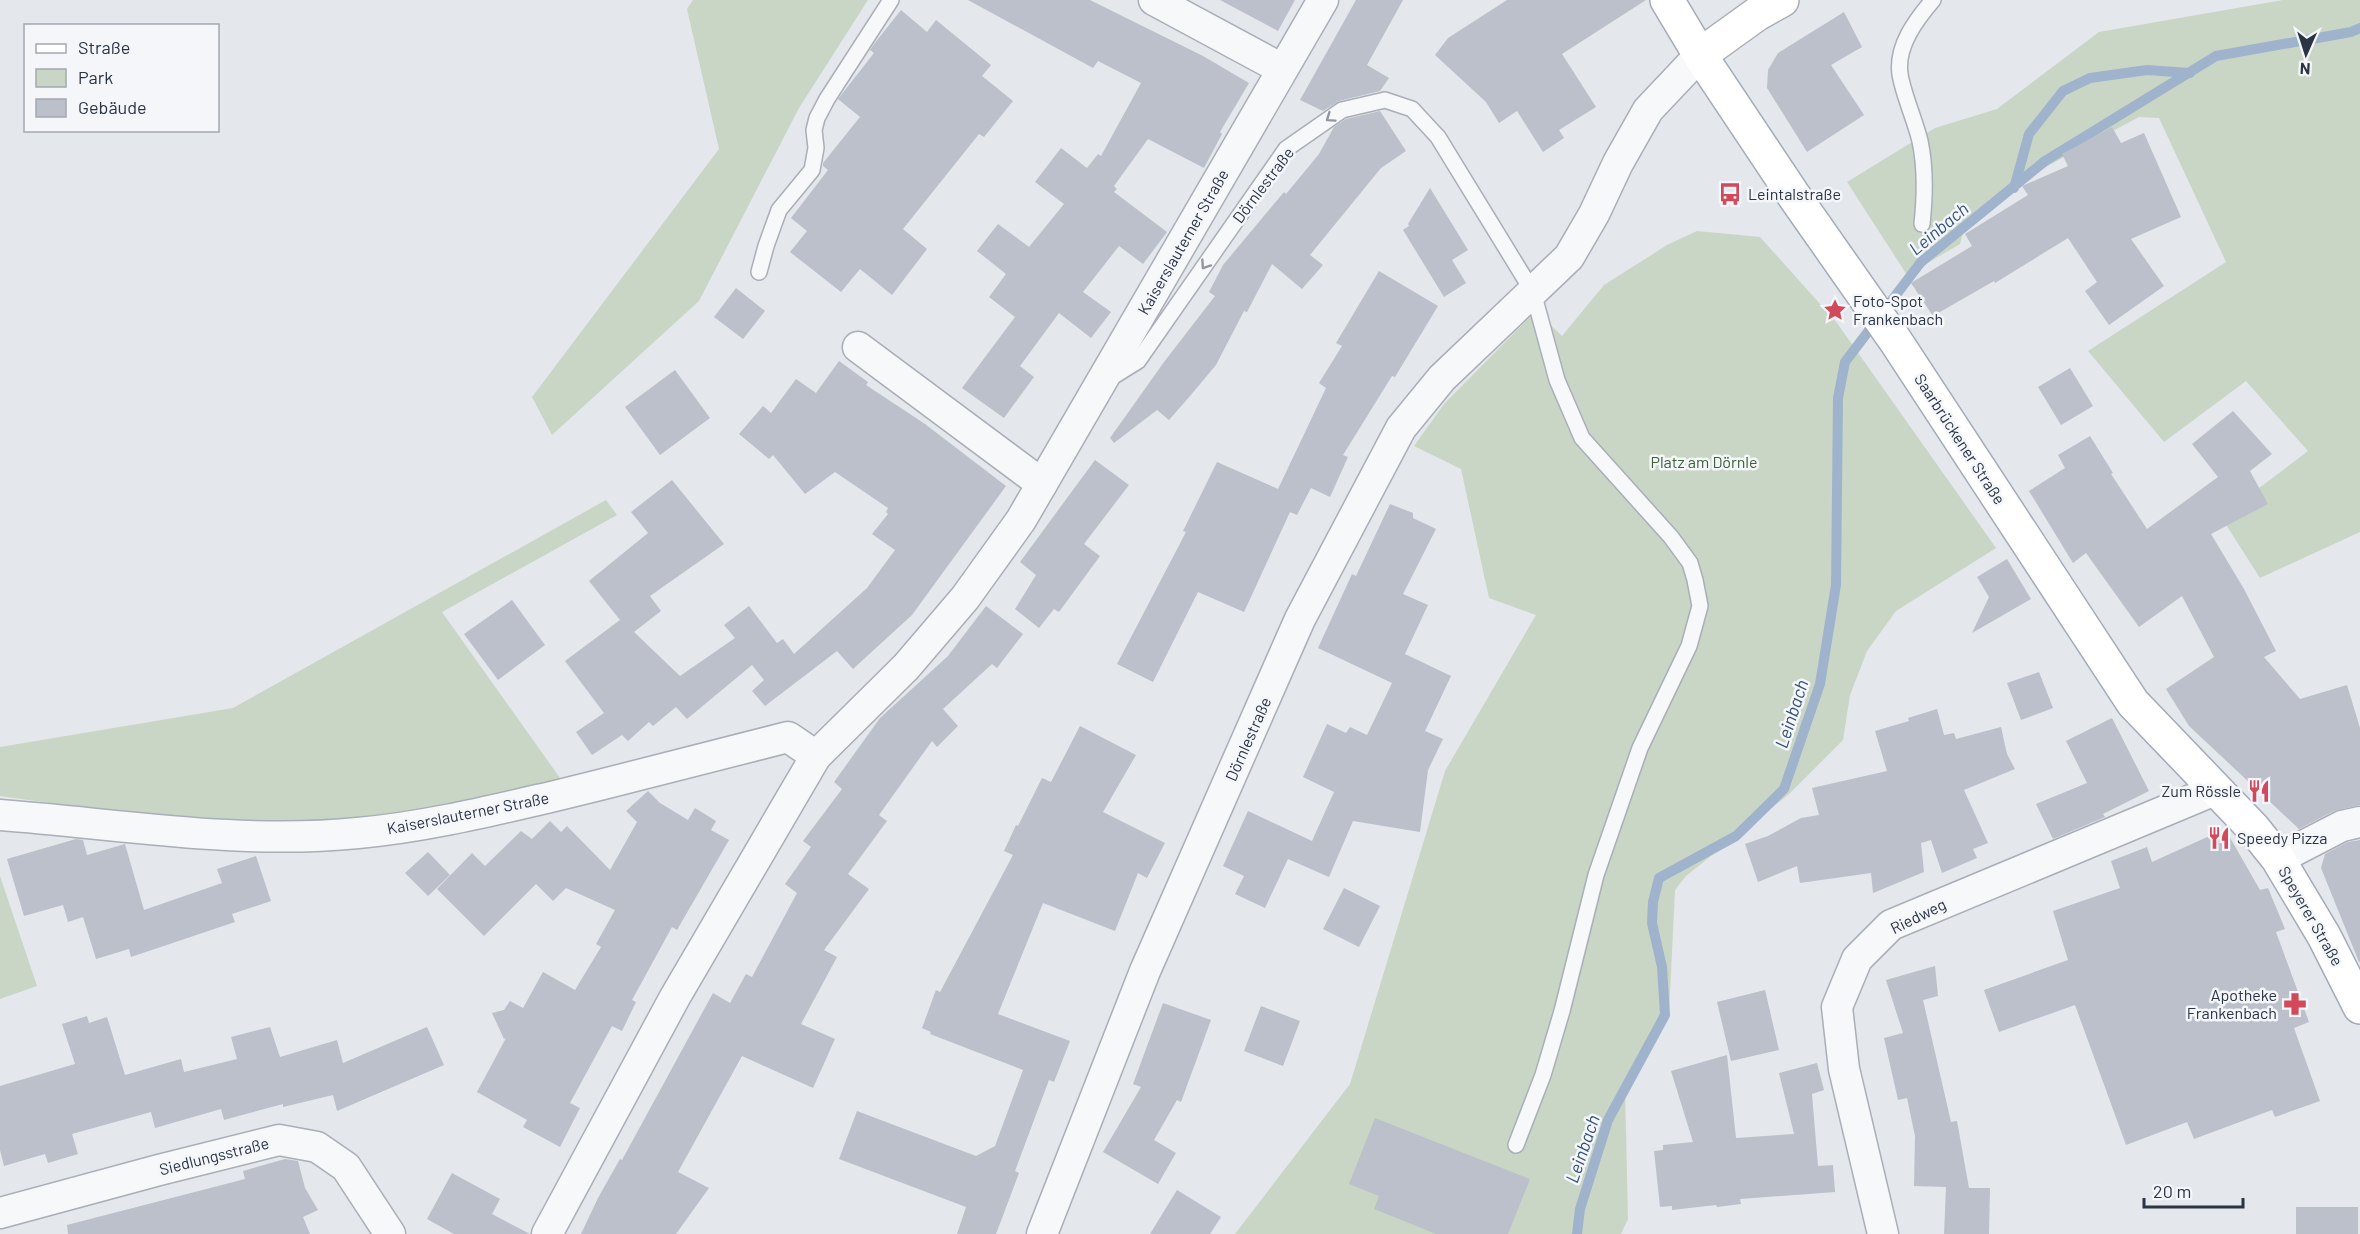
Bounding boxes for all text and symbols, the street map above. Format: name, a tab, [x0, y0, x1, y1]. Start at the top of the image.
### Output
legend	[24, 24, 219, 132]
north arrow	[2276, 24, 2336, 84]
text: Straße	[78, 36, 130, 58]
text: N	[2299, 60, 2311, 79]
text: Park	[78, 66, 113, 88]
text: Gebäude	[78, 96, 147, 118]
one-way arrow	[1326, 111, 1337, 122]
street label: Dörnlestraße	[1228, 143, 1297, 226]
street label: Kaiserslauterner Straße	[1133, 166, 1232, 318]
bus stop icon: Leintalstraße	[1717, 181, 1743, 207]
place label: Leintalstraße	[1748, 184, 1841, 203]
water label: Leinbach	[1904, 197, 1972, 259]
one-way arrow	[1201, 258, 1212, 269]
place label: Foto-Spot Frankenbach	[1853, 291, 1943, 328]
place icon: Foto-Spot Frankenbach	[1822, 297, 1848, 323]
street label: Saarbrückener Straße	[1911, 370, 2010, 508]
park label: Platz am Dörnle	[1650, 452, 1758, 471]
water label: Leinbach	[1770, 677, 1812, 751]
street label: Dörnlestraße	[1221, 694, 1275, 784]
restaurant icon: Zum Rössle	[2246, 778, 2272, 804]
place label: Zum Rössle	[2162, 781, 2241, 800]
street label: Kaiserslauterner Straße	[385, 787, 551, 838]
restaurant icon: Speedy Pizza	[2206, 825, 2232, 851]
place label: Speedy Pizza	[2237, 828, 2327, 847]
street label: Speyerer Straße	[2275, 863, 2348, 969]
street label: Riedweg	[1887, 894, 1949, 937]
place label: Apotheke Frankenbach	[2187, 985, 2277, 1022]
pharmacy icon: Apotheke Frankenbach	[2282, 991, 2308, 1017]
water label: Leinbach	[1560, 1112, 1604, 1186]
street label: Siedlungsstraße	[157, 1133, 271, 1178]
scale bar	[2144, 1171, 2243, 1209]
text: 20 m	[2153, 1180, 2191, 1202]

